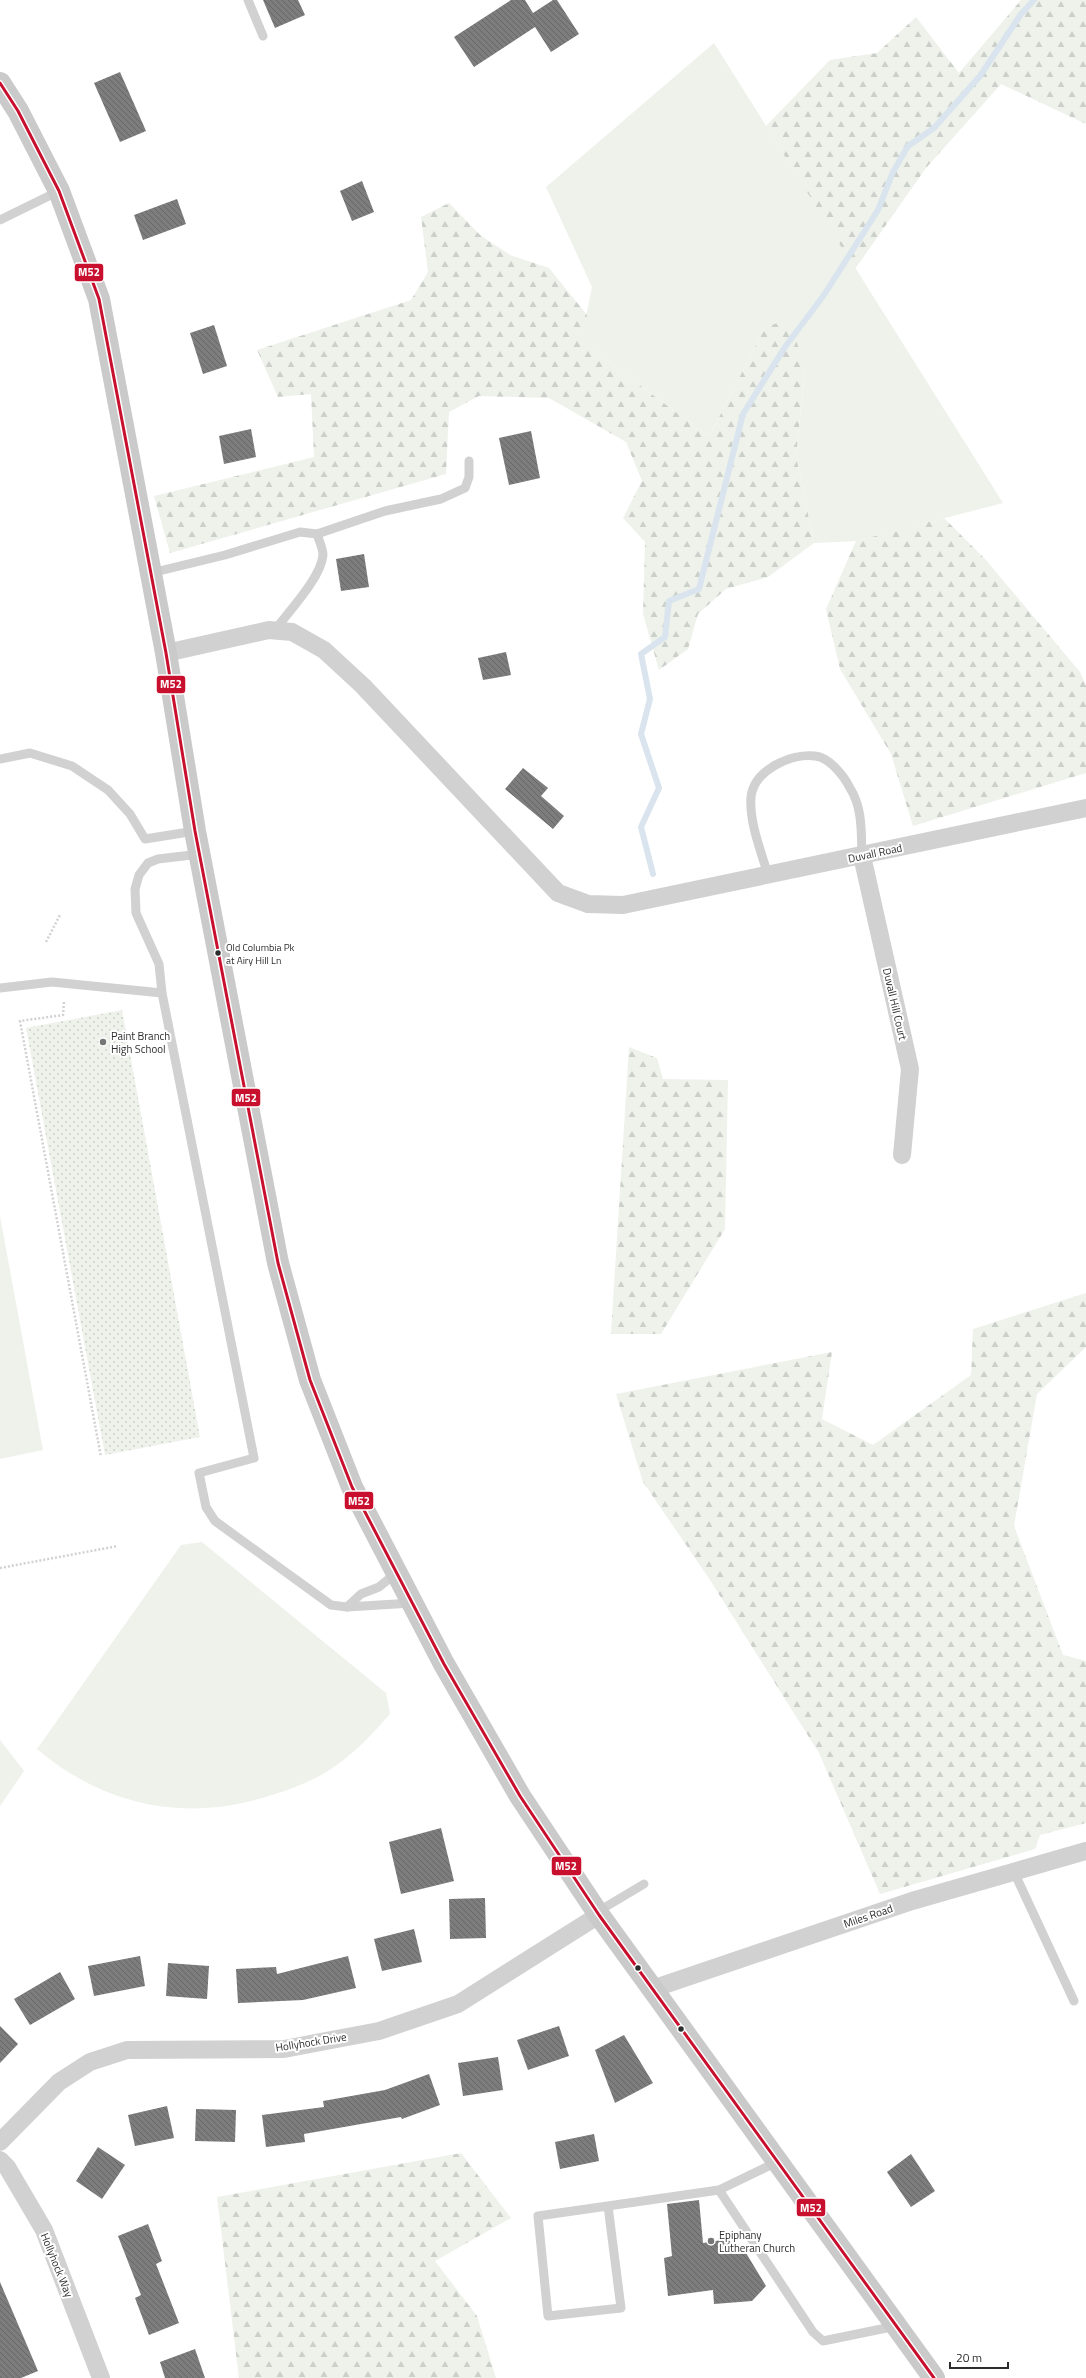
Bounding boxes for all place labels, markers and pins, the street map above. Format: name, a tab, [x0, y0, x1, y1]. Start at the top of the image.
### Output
place label: Old Columbia Pk at Airy Hill Ln	[226, 940, 295, 968]
marker: Old Columbia Pk at Airy Hill Ln	[213, 948, 223, 958]
place label: Paint Branch High School	[111, 1028, 170, 1057]
marker: Paint Branch High School	[98, 1037, 108, 1047]
unlabelled marker	[633, 1963, 643, 1973]
unlabelled marker	[676, 2024, 686, 2034]
place label: Epiphany Lutheran Church	[719, 2227, 795, 2256]
marker: Epiphany Lutheran Church	[706, 2236, 716, 2246]

